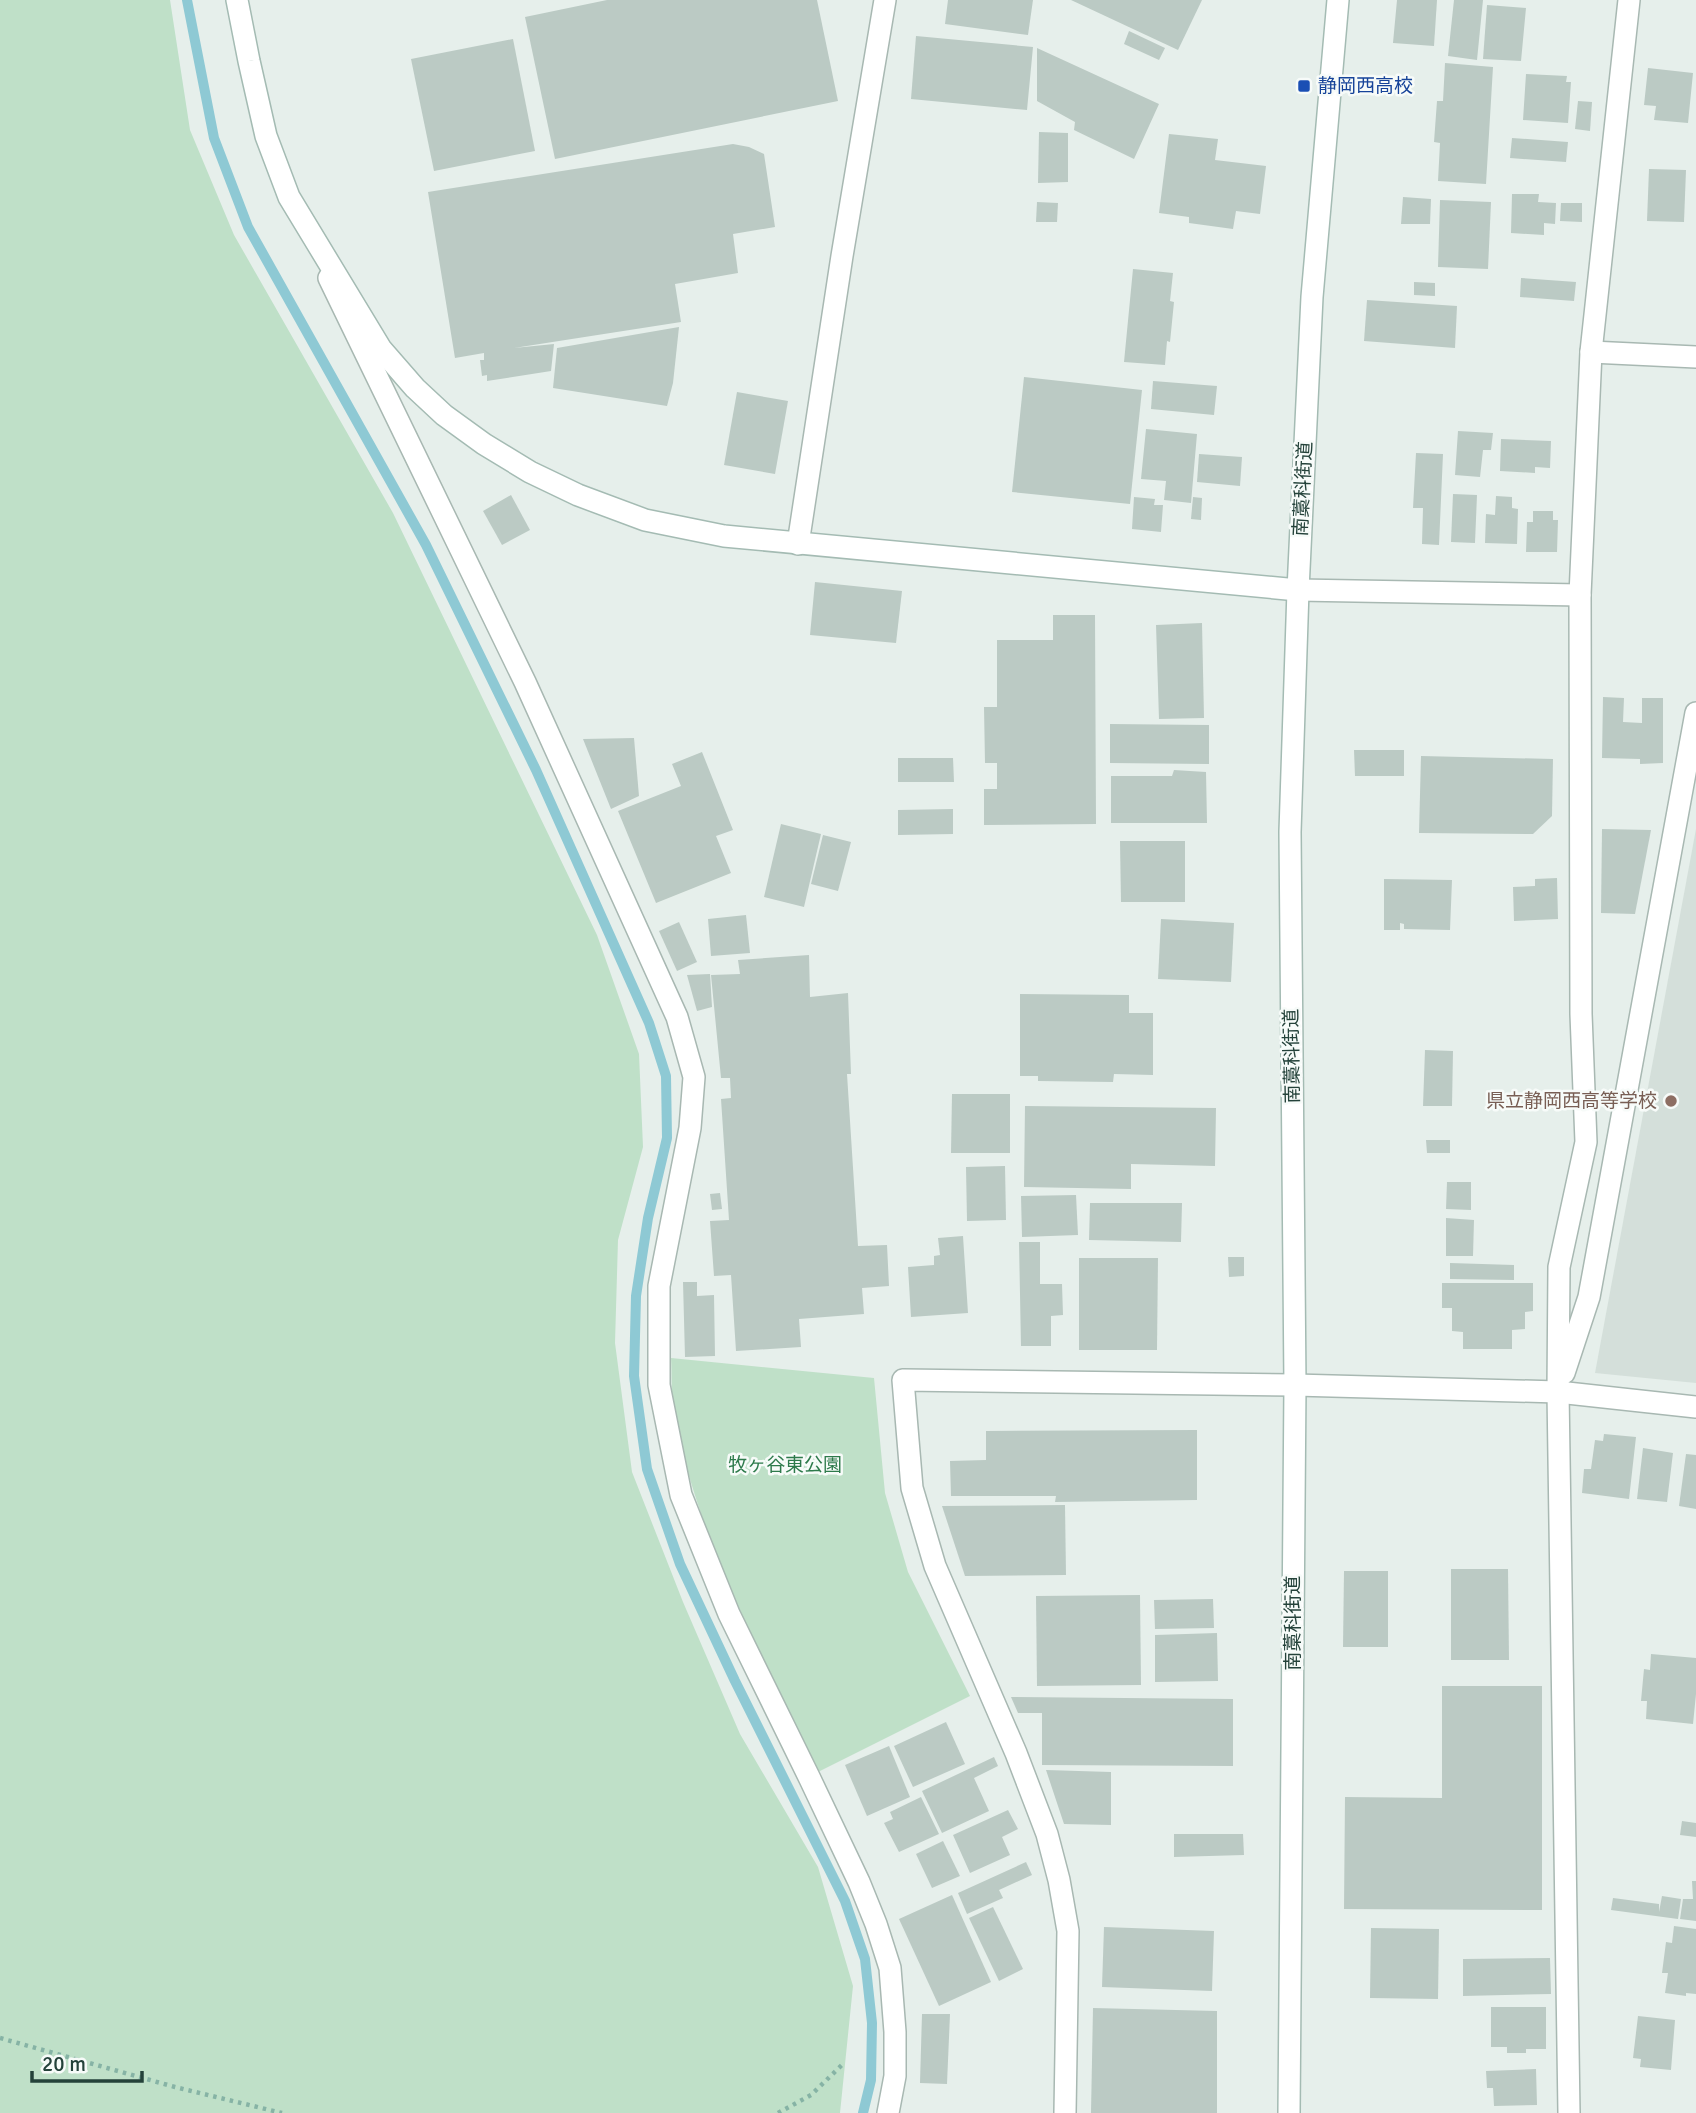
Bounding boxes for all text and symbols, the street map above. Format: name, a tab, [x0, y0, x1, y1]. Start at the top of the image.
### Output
place label: 静岡西高校	[1318, 74, 1413, 98]
marker: 静岡西高校	[1296, 78, 1312, 94]
street label: 南藁科街道	[1289, 441, 1317, 537]
street label: 南藁科街道	[1279, 1008, 1305, 1104]
place label: 県立静岡西高等学校	[1486, 1089, 1657, 1113]
marker: 県立静岡西高等学校	[1663, 1093, 1679, 1109]
park label: 牧ヶ谷東公園	[728, 1453, 842, 1477]
street label: 南藁科街道	[1281, 1575, 1305, 1671]
scale bar	[32, 2039, 142, 2084]
text: 20 m	[42, 2051, 86, 2077]

